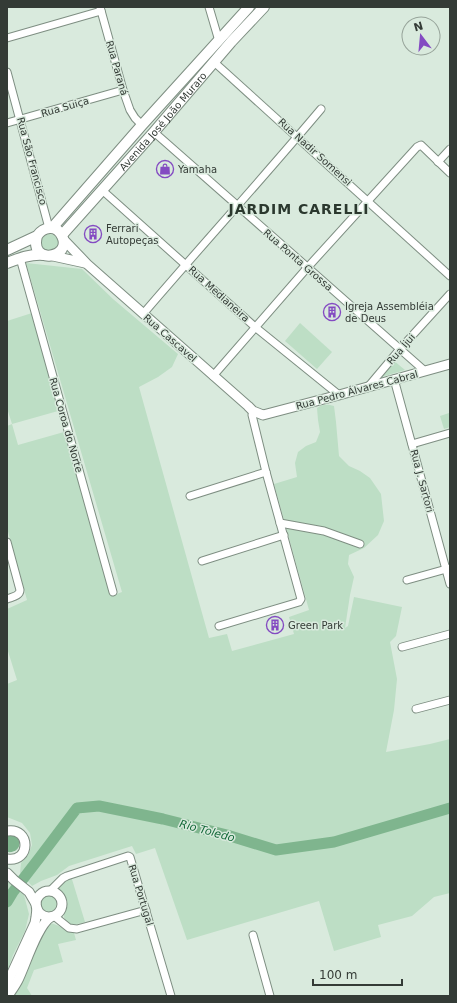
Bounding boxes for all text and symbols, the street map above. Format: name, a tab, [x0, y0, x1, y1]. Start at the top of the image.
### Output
north arrow	[401, 16, 441, 56]
text: N	[412, 19, 425, 34]
street label: Rua Paraná	[104, 39, 130, 97]
street label: Avenida José João Muraro	[117, 70, 208, 173]
street label: Rua Suiça	[40, 95, 90, 119]
street label: Rua São Francisco	[15, 116, 49, 206]
street label: Rua Nadir Somensi	[276, 116, 354, 188]
shop icon: Yamaha	[155, 159, 175, 179]
place label: Yamaha	[177, 164, 217, 175]
district label: JARDIM CARELLI	[228, 201, 369, 217]
place label: Ferrari Autopeças	[106, 223, 159, 246]
building icon: Ferrari Autopeças	[83, 224, 103, 244]
street label: Rua Ponta Grossa	[261, 227, 335, 293]
street label: Rua Medianeira	[186, 264, 252, 324]
place label: Igreja Assembléia de Deus	[345, 301, 434, 324]
building icon: Igreja Assembléia de Deus	[322, 302, 342, 322]
street label: Rua Cascavel	[141, 312, 199, 364]
street label: Rua Íjui	[384, 331, 417, 367]
street label: Rua Pedro Álvares Cabral	[294, 367, 419, 412]
street label: Rua Coroa do Norte	[47, 376, 85, 474]
street label: Rua J. Sartori	[408, 448, 436, 514]
building icon: Green Park	[265, 615, 285, 635]
place label: Green Park	[288, 620, 343, 631]
water label: Rio Toledo	[178, 817, 236, 845]
street label: Rua Portugal	[126, 863, 156, 927]
scale bar	[313, 961, 402, 987]
text: 100 m	[319, 968, 357, 982]

